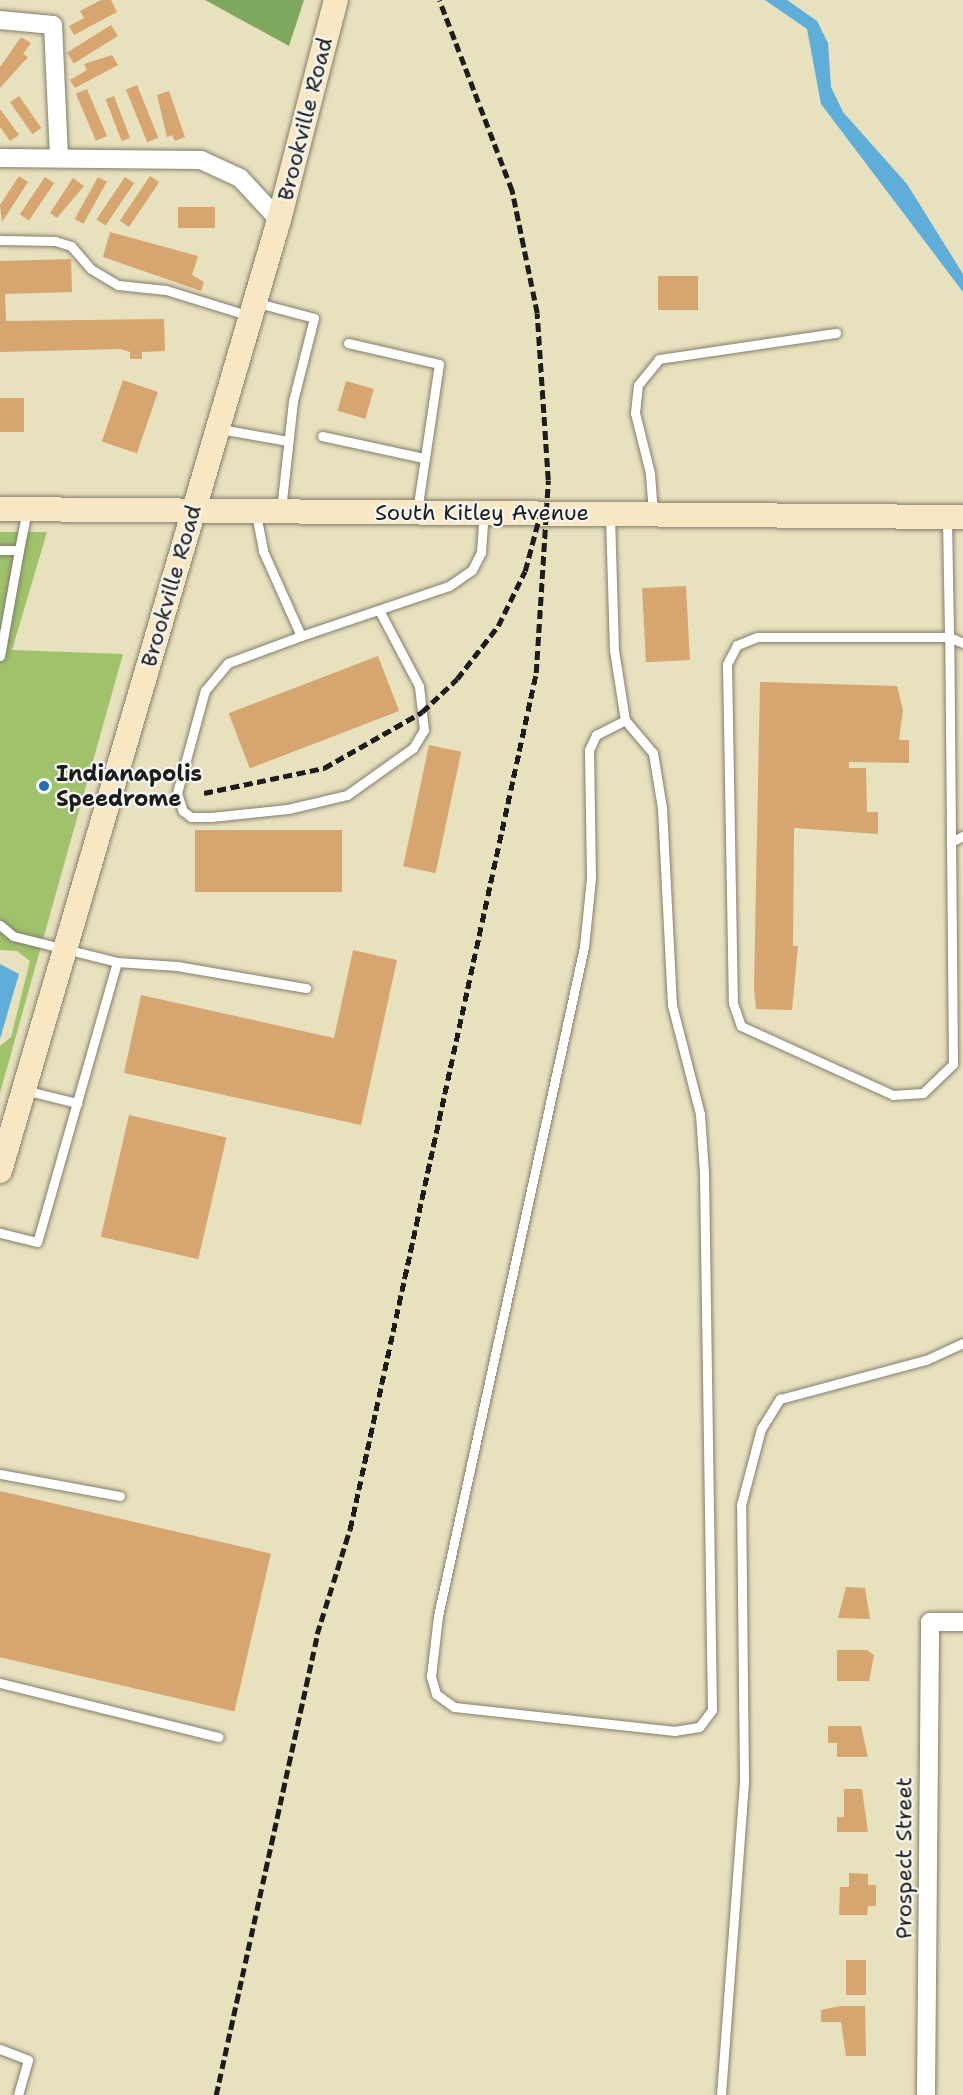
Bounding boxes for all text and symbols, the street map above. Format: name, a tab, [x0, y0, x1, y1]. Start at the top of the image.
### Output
street label: Brookville Road	[272, 35, 338, 203]
street label: South Kitley Avenue	[375, 500, 589, 526]
street label: Brookville Road	[135, 502, 207, 670]
place label: Indianapolis Speedrome	[56, 760, 202, 812]
marker: Indianapolis Speedrome	[37, 779, 51, 793]
street label: Prospect Street	[891, 1777, 917, 1939]

